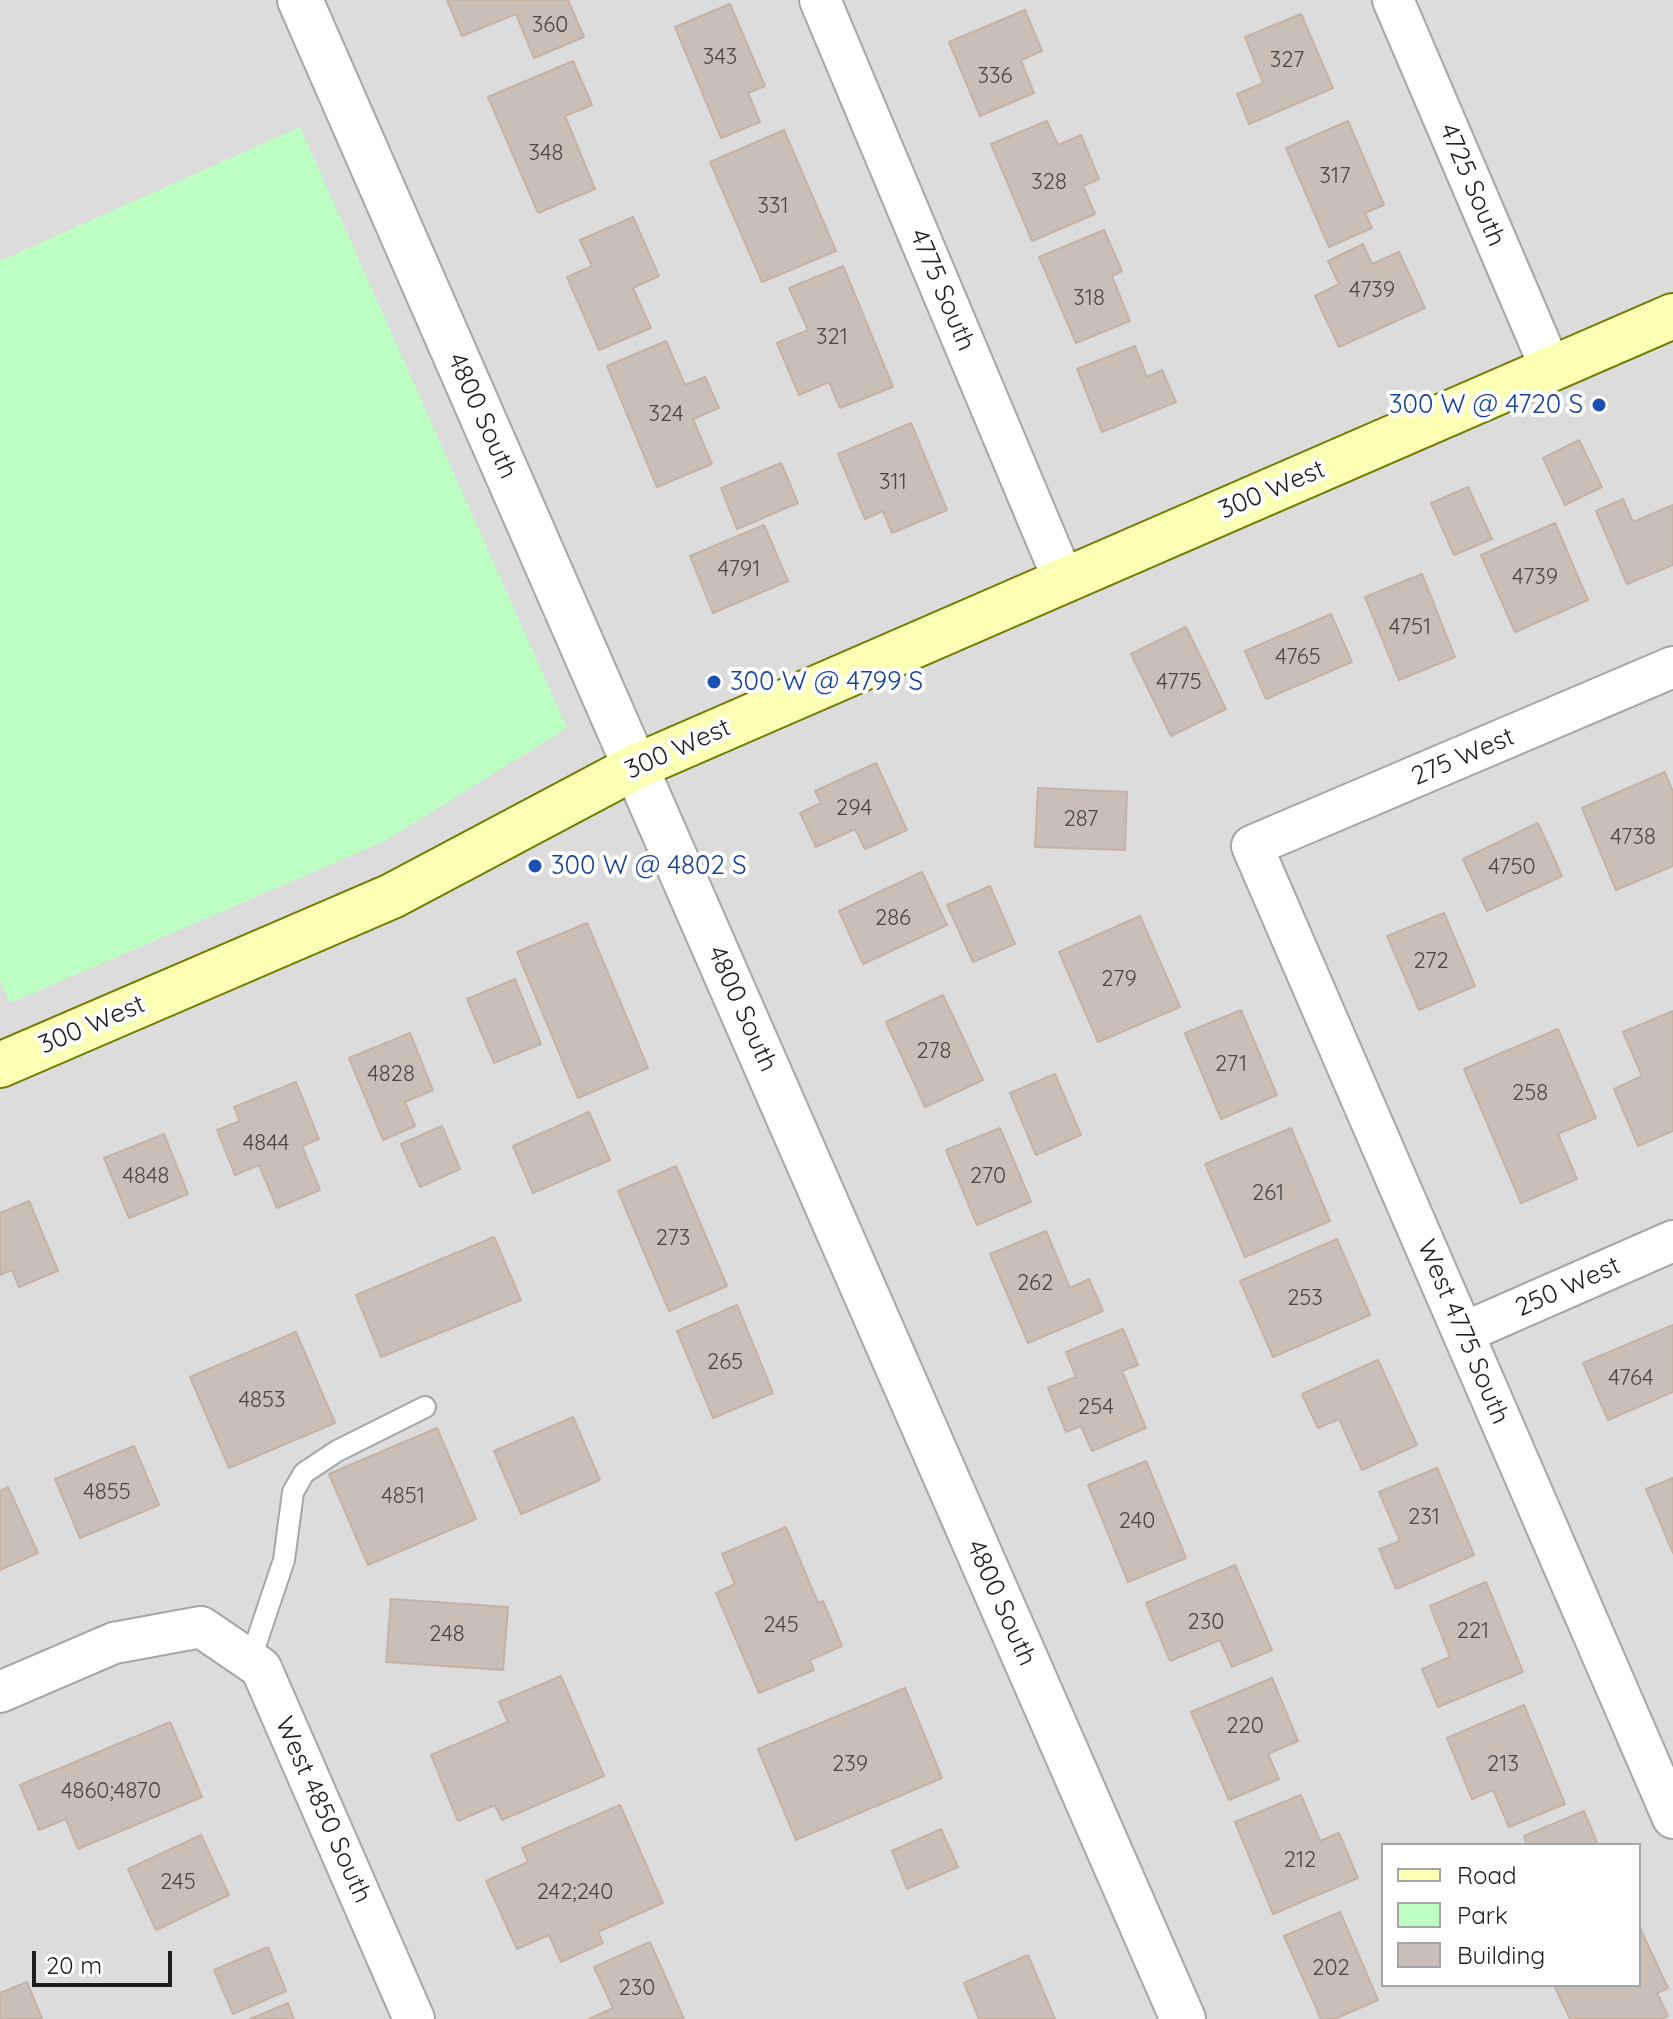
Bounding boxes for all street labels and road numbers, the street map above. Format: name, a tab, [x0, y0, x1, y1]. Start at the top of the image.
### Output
street label: 4725 South	[1432, 119, 1512, 251]
street label: 4775 South	[902, 224, 982, 356]
street label: 4800 South	[440, 348, 524, 484]
street label: 300 West	[1214, 454, 1330, 526]
street label: 300 West	[620, 712, 736, 786]
street label: 275 West	[1407, 721, 1519, 793]
street label: 4800 South	[700, 941, 784, 1077]
street label: 300 West	[34, 989, 150, 1061]
street label: West 4775 South	[1410, 1235, 1516, 1429]
street label: 250 West	[1511, 1250, 1625, 1324]
street label: 4800 South	[959, 1535, 1043, 1671]
street label: West 4850 South	[268, 1712, 378, 1908]

